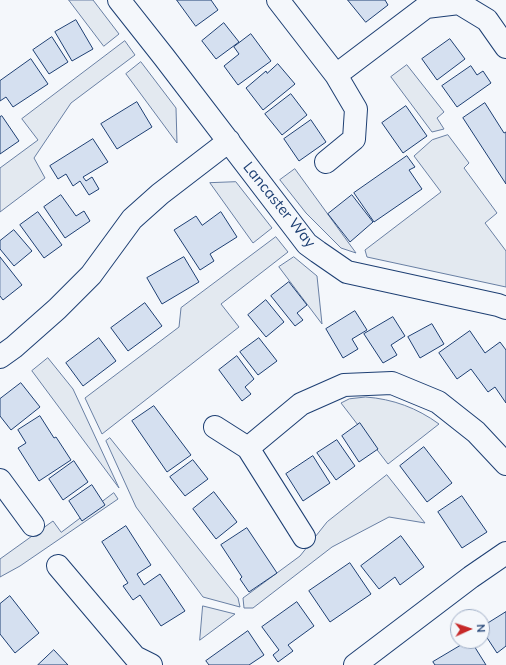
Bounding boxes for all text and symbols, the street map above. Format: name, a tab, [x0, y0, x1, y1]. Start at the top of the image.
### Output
street label: Lancaster Way	[239, 158, 319, 252]
north arrow	[450, 609, 490, 649]
text: N	[474, 624, 488, 633]

